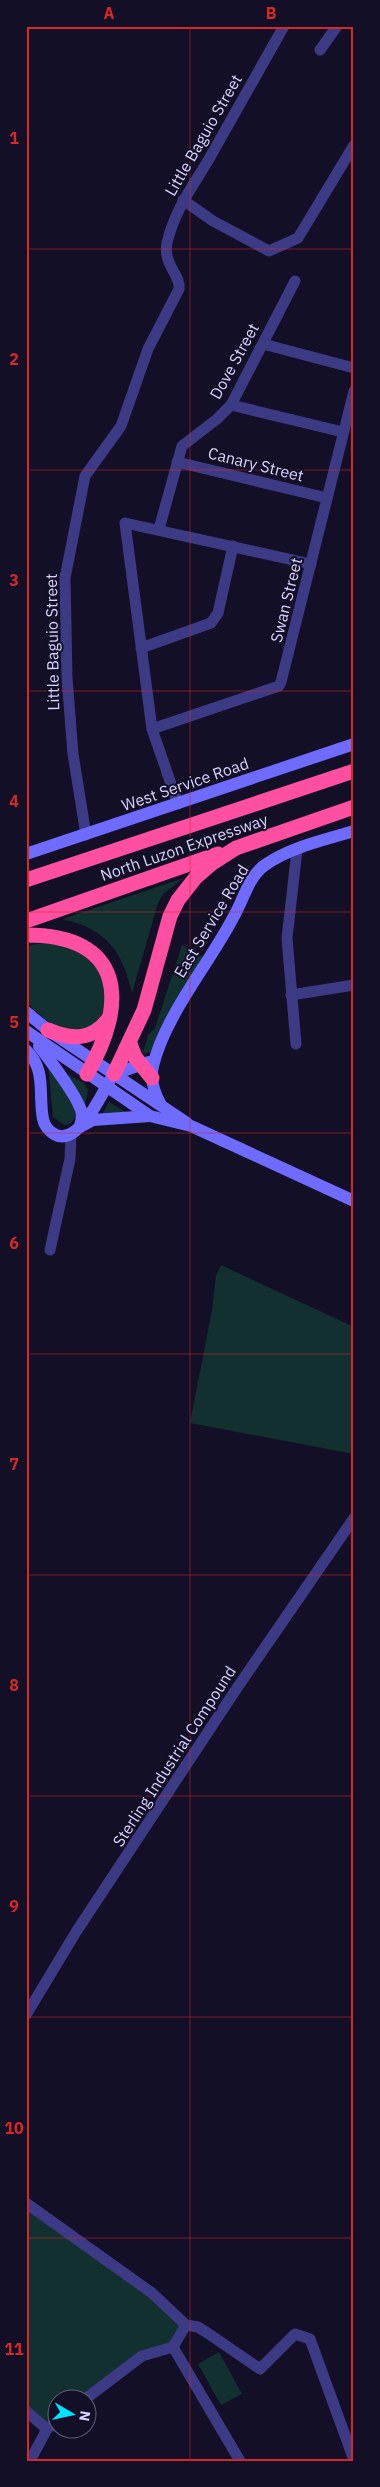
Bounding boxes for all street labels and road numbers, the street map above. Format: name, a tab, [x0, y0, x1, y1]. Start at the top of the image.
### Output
street label: Little Baguio Street	[160, 71, 246, 199]
street label: Dove Street	[205, 320, 263, 402]
street label: Canary Street	[206, 442, 306, 486]
street label: Swan Street	[266, 555, 306, 645]
street label: Little Baguio Street	[41, 573, 63, 711]
street label: West Service Road	[119, 753, 251, 815]
street label: North Luzon Expressway	[98, 809, 270, 885]
street label: East Service Road	[169, 861, 253, 981]
street label: Sterling Industrial Compound	[108, 1662, 240, 1850]

